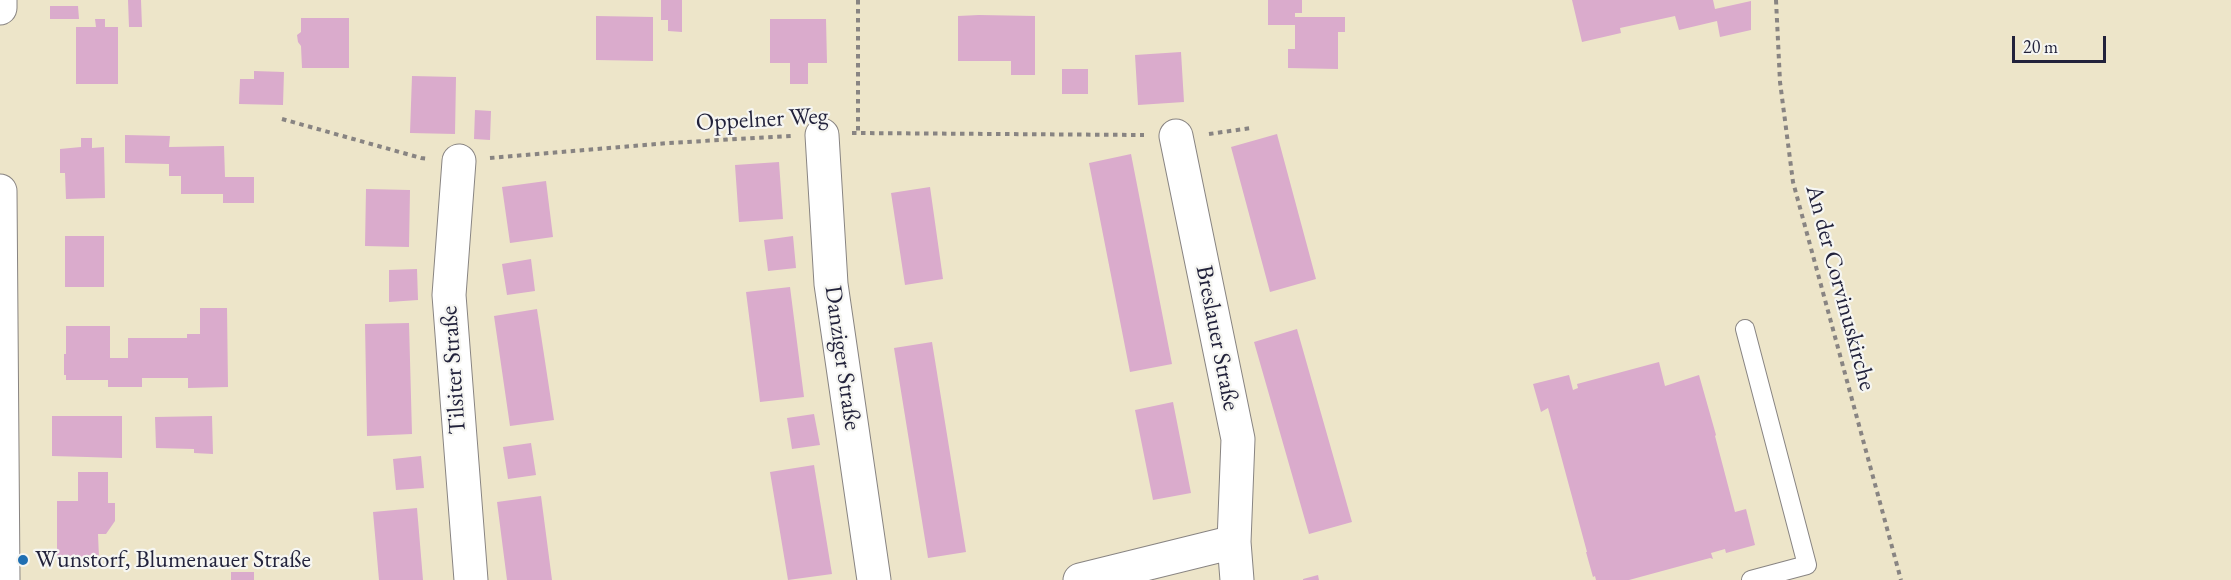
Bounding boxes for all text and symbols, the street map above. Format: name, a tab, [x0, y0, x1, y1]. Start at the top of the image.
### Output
scale bar	[2015, 24, 2110, 62]
text: 20 m	[2023, 35, 2058, 58]
street label: Oppelner Weg	[695, 102, 829, 138]
street label: An der Corvinuskirche	[1799, 182, 1881, 394]
street label: Breslauer Straße	[1189, 263, 1245, 413]
street label: Danziger Straße	[818, 284, 866, 432]
street label: Tilsiter Straße	[435, 305, 473, 435]
place label: Wunstorf, Blumenauer Straße	[35, 546, 311, 574]
marker: Wunstorf, Blumenauer Straße	[16, 553, 30, 567]

